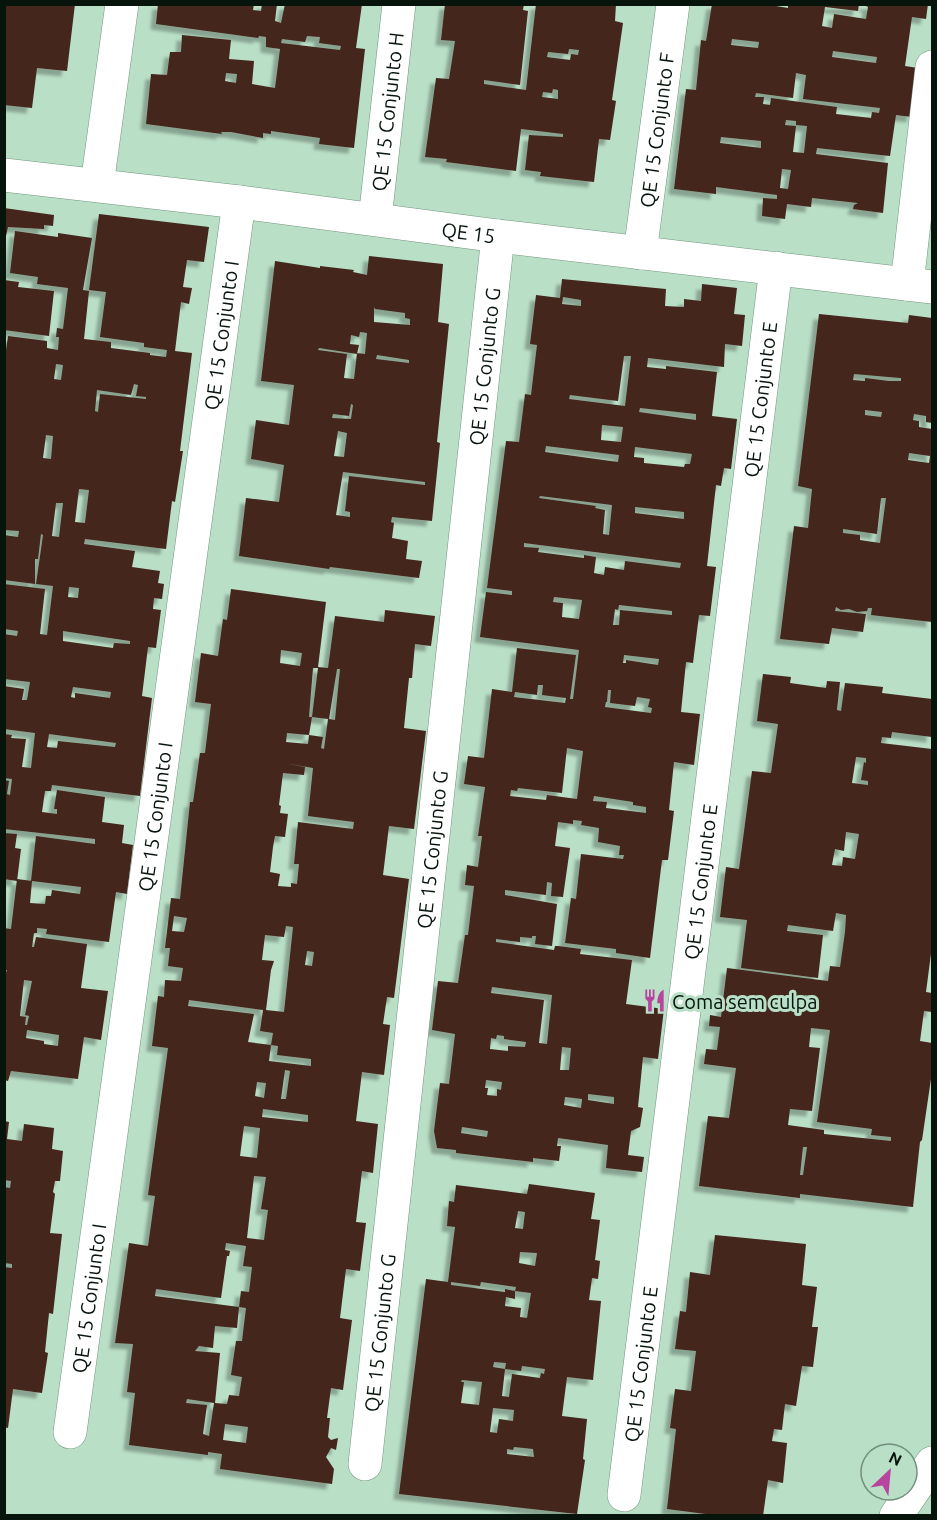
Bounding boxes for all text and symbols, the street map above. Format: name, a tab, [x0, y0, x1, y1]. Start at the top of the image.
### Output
street label: QE 15 Conjunto H	[367, 31, 407, 192]
street label: QE 15 Conjunto F	[635, 51, 678, 209]
street label: QE 15	[440, 217, 497, 247]
street label: QE 15 Conjunto I	[199, 259, 242, 412]
street label: QE 15 Conjunto G	[464, 286, 504, 447]
street label: QE 15 Conjunto E	[739, 320, 781, 479]
street label: QE 15 Conjunto I	[133, 740, 176, 893]
street label: QE 15 Conjunto G	[412, 769, 452, 930]
street label: QE 15 Conjunto E	[679, 802, 721, 961]
restaurant icon: Coma sem culpa	[641, 988, 667, 1014]
place label: Coma sem culpa	[672, 990, 818, 1013]
street label: QE 15 Conjunto I	[67, 1222, 110, 1375]
street label: QE 15 Conjunto G	[359, 1252, 399, 1413]
street label: QE 15 Conjunto E	[619, 1285, 661, 1443]
north arrow	[859, 1442, 919, 1502]
text: N	[886, 1448, 905, 1469]

